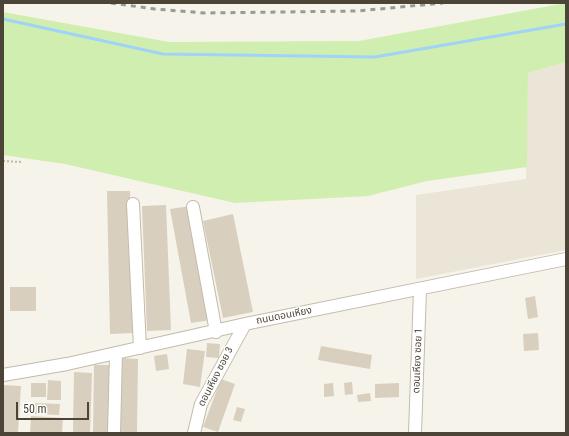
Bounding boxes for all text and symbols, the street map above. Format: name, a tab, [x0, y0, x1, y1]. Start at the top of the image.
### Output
street label: ถนนดอนเหียง	[255, 305, 313, 327]
street label: ดอนเหียง ซอย 1	[411, 328, 425, 394]
street label: ดอนเหียง ซอย 3	[196, 345, 236, 409]
scale bar	[18, 394, 91, 420]
text: 50 m	[23, 402, 47, 416]

